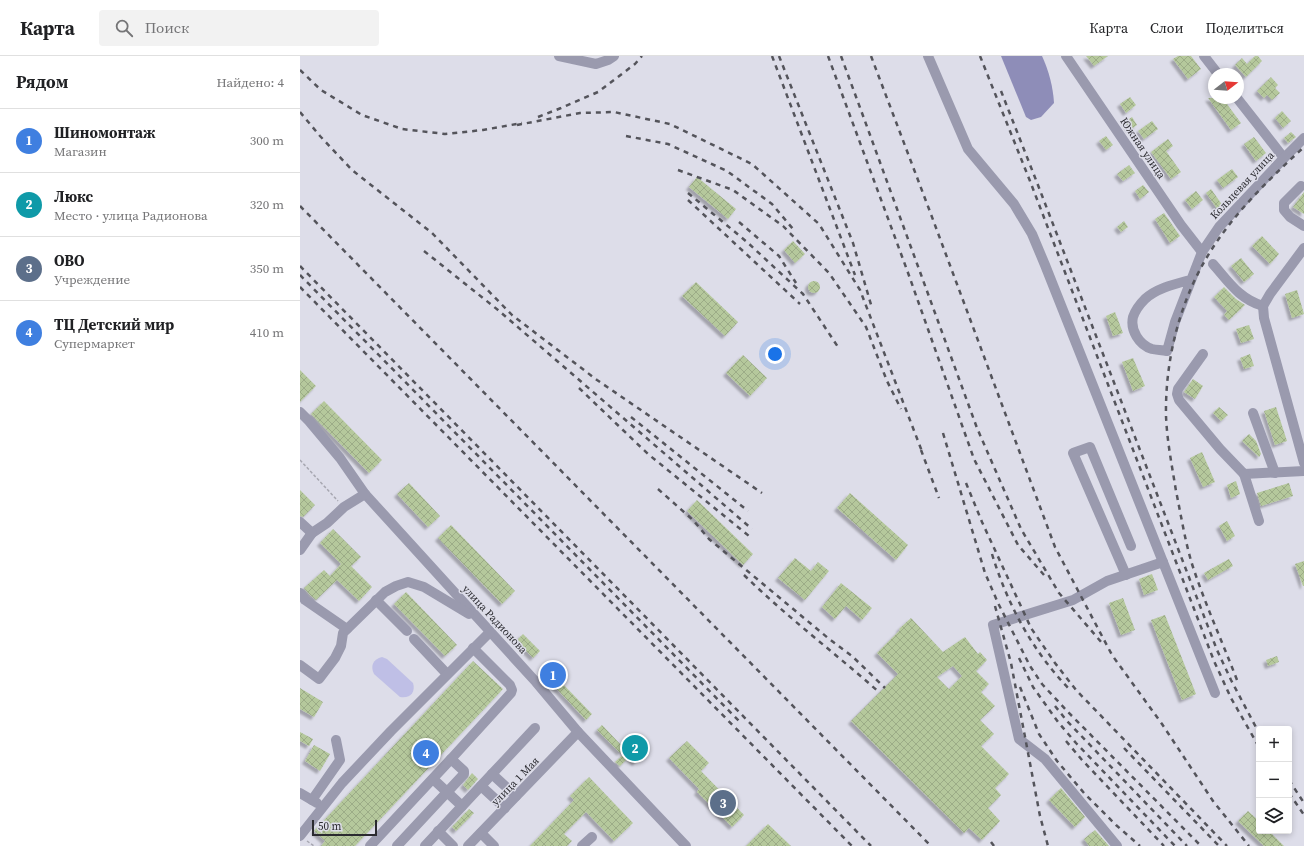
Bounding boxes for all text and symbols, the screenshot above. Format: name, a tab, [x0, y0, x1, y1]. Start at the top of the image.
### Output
search box	[99, 10, 379, 46]
text: Карта	[20, 15, 75, 41]
icon: search	[113, 17, 135, 39]
text: Поиск	[145, 17, 189, 38]
text: Карта	[1089, 18, 1128, 38]
text: Слои	[1150, 18, 1184, 38]
text: Поделиться	[1206, 18, 1284, 38]
north arrow	[1208, 68, 1244, 104]
text: Рядом	[16, 70, 68, 94]
text: Найдено: 4	[217, 74, 284, 91]
street label: Южная улица	[1116, 115, 1169, 182]
text: Шиномонтаж	[54, 122, 156, 143]
text: 1	[25, 132, 33, 149]
text: 300 m	[250, 132, 284, 149]
text: Магазин	[54, 143, 107, 160]
street label: Кольцевая улица	[1207, 148, 1278, 223]
text: Люкс	[54, 186, 93, 207]
text: 2	[25, 196, 33, 213]
text: 320 m	[250, 196, 284, 213]
text: Место · улица Радионова	[54, 207, 208, 224]
text: OBO	[54, 250, 85, 271]
text: 3	[25, 260, 33, 277]
text: 350 m	[250, 260, 284, 277]
text: Учреждение	[54, 271, 130, 288]
text: ТЦ Детский мир	[54, 314, 174, 335]
text: 4	[25, 324, 33, 341]
text: 410 m	[250, 324, 284, 341]
text: Супермаркет	[54, 335, 135, 352]
your location	[765, 344, 785, 364]
street label: улица Радионова	[459, 582, 531, 657]
pin: 1	[540, 660, 566, 690]
map controls	[1256, 726, 1292, 834]
button: +	[1256, 726, 1292, 762]
pin: 2	[622, 733, 648, 763]
pin: 4	[413, 738, 439, 768]
street label: улица 1 Мая	[488, 753, 543, 809]
button: −	[1256, 762, 1292, 798]
pin: 3	[710, 788, 736, 818]
button: layers	[1256, 798, 1292, 834]
scale bar	[312, 818, 377, 837]
text: 50 m	[318, 819, 341, 834]

